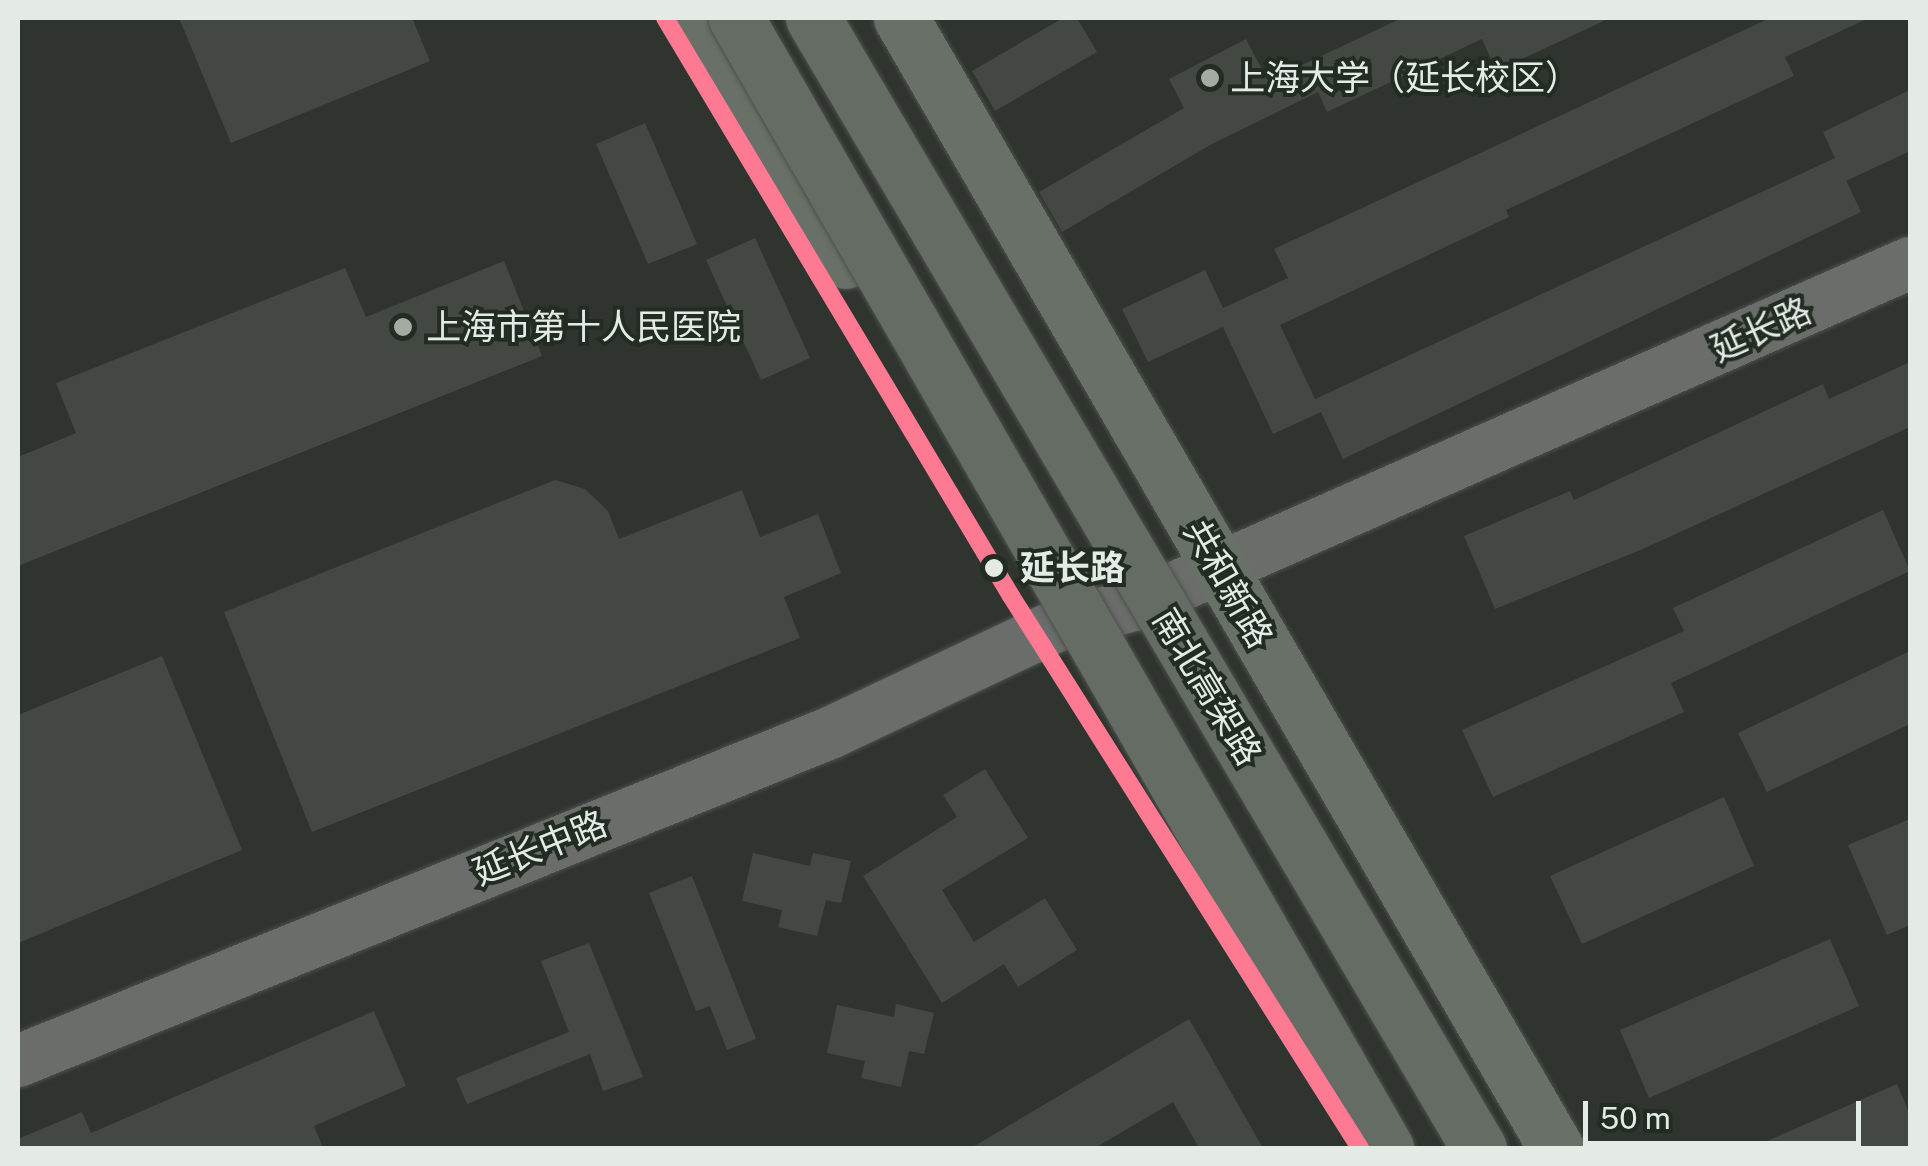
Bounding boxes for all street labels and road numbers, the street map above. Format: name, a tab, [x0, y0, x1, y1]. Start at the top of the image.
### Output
street label: 延长路	[1704, 289, 1818, 371]
street label: 共和新路	[1175, 513, 1281, 655]
street label: 南北高架路	[1144, 601, 1270, 773]
street label: 延长中路	[467, 802, 613, 894]

